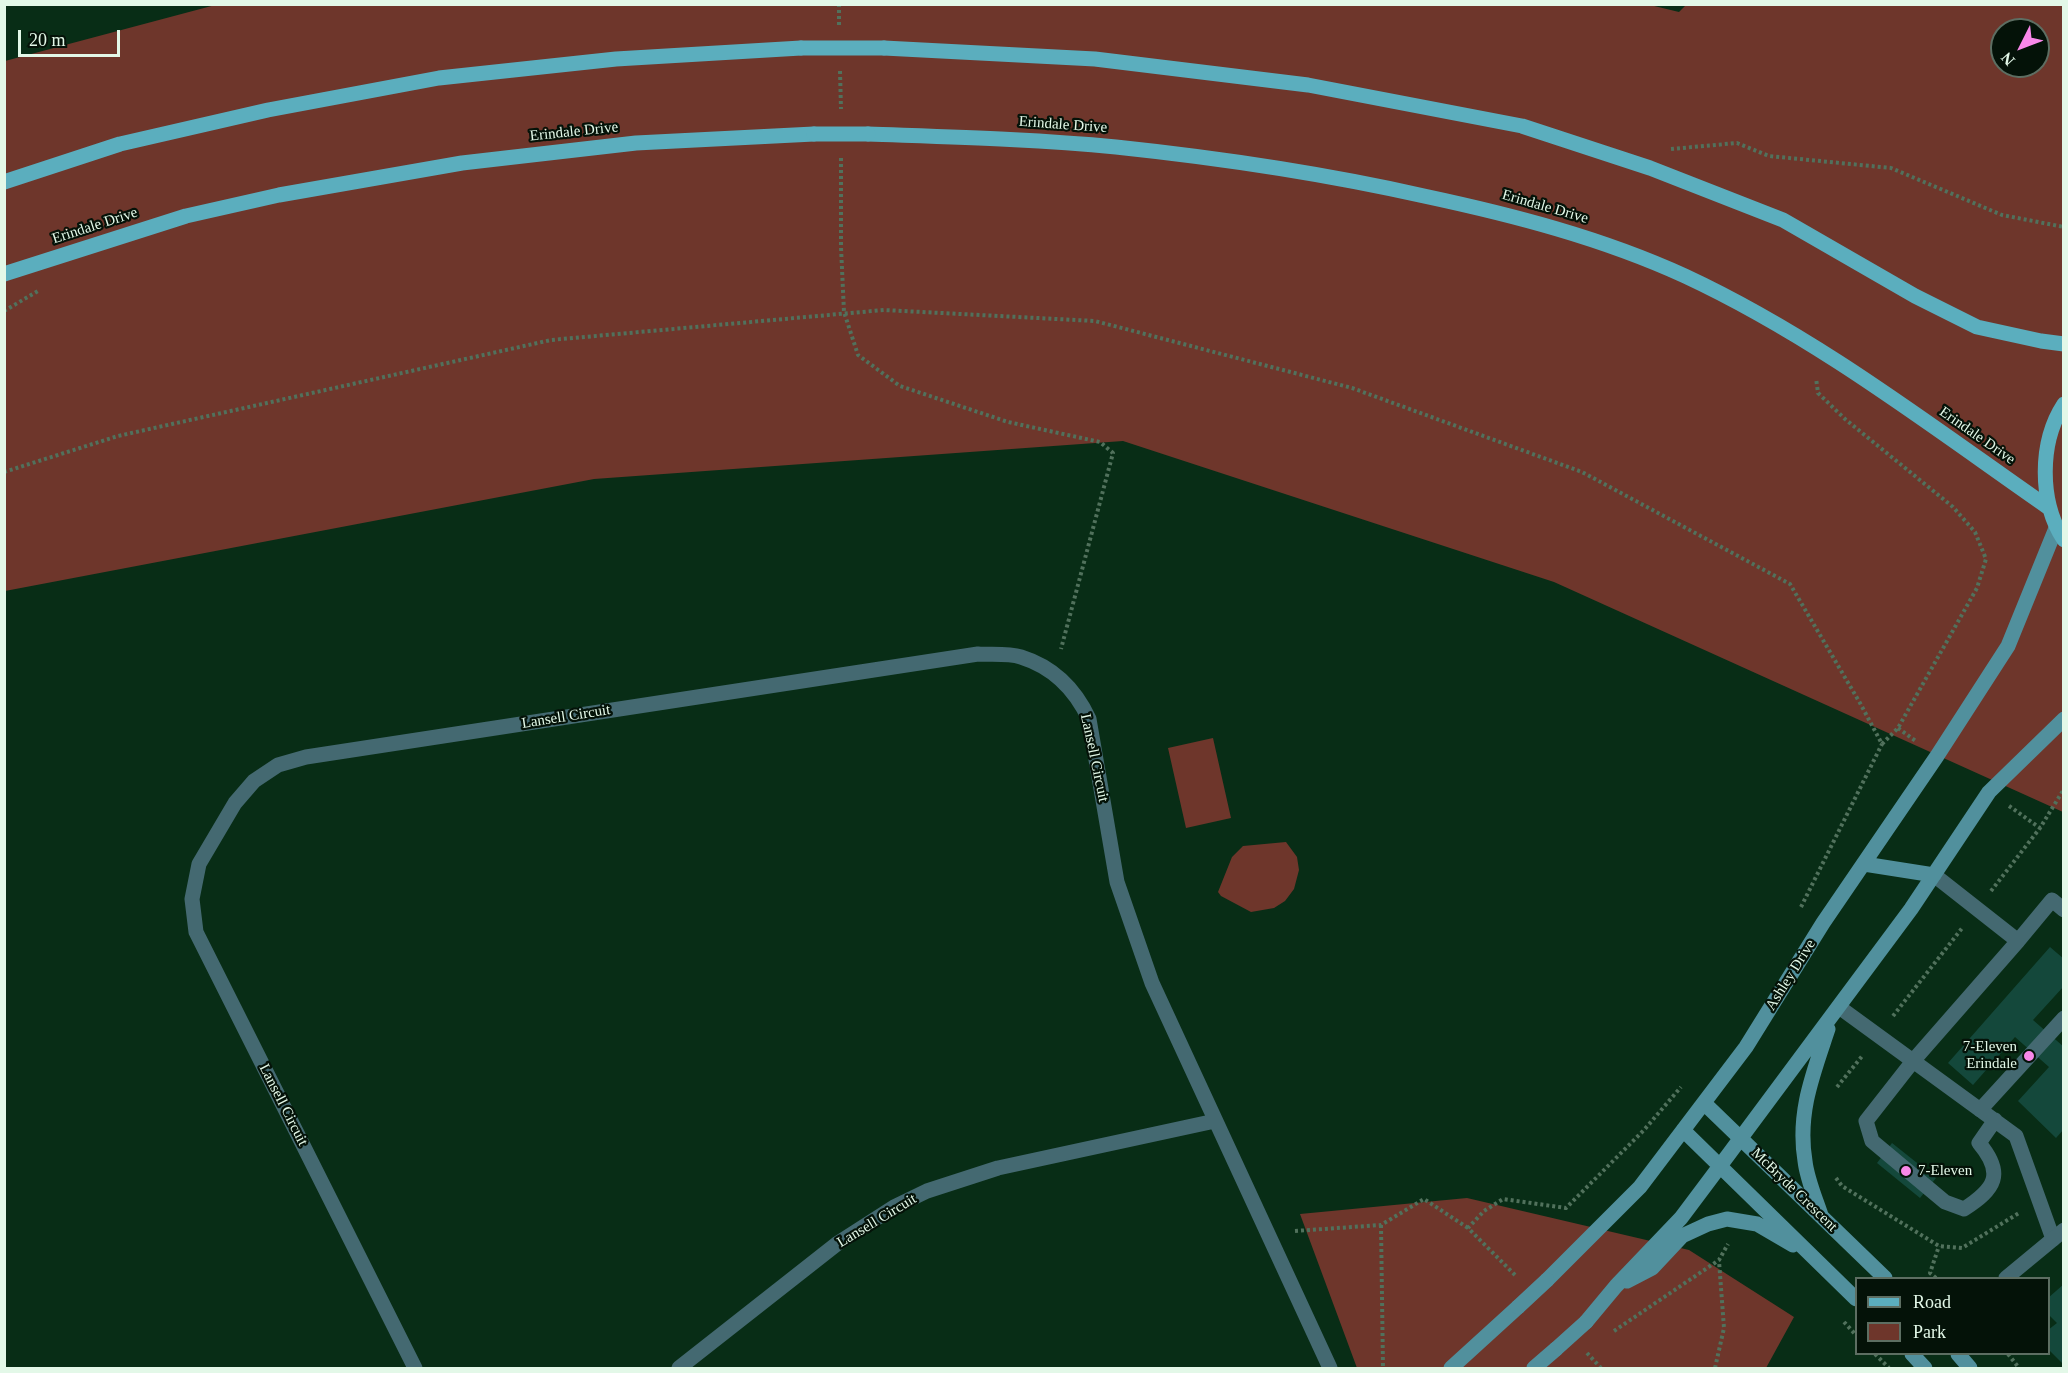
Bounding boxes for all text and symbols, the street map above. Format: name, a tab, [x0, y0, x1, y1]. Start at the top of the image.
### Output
scale bar	[21, 18, 123, 56]
north arrow	[1990, 18, 2050, 78]
text: 20 m	[29, 30, 66, 50]
text: N	[1998, 49, 2018, 69]
street label: Erindale Drive	[1018, 113, 1108, 137]
street label: Erindale Drive	[529, 118, 619, 146]
street label: Erindale Drive	[1500, 186, 1590, 228]
street label: Erindale Drive	[50, 204, 140, 248]
street label: Erindale Drive	[1936, 403, 2018, 469]
street label: Lansell Circuit	[520, 701, 612, 733]
street label: Lansell Circuit	[1076, 712, 1112, 804]
street label: Ashley Drive	[1762, 936, 1820, 1014]
place label: 7-Eleven Erindale	[1963, 1038, 2017, 1073]
marker: 7-Eleven Erindale	[2022, 1049, 2036, 1063]
street label: Lansell Circuit	[255, 1061, 311, 1149]
street label: McBryde Crescent	[1747, 1144, 1841, 1236]
place label: 7-Eleven	[1918, 1162, 1972, 1180]
marker: 7-Eleven	[1899, 1164, 1913, 1178]
street label: Lansell Circuit	[834, 1190, 920, 1252]
legend	[1855, 1277, 2050, 1355]
text: Road	[1913, 1292, 1951, 1312]
text: Park	[1913, 1322, 1946, 1342]

